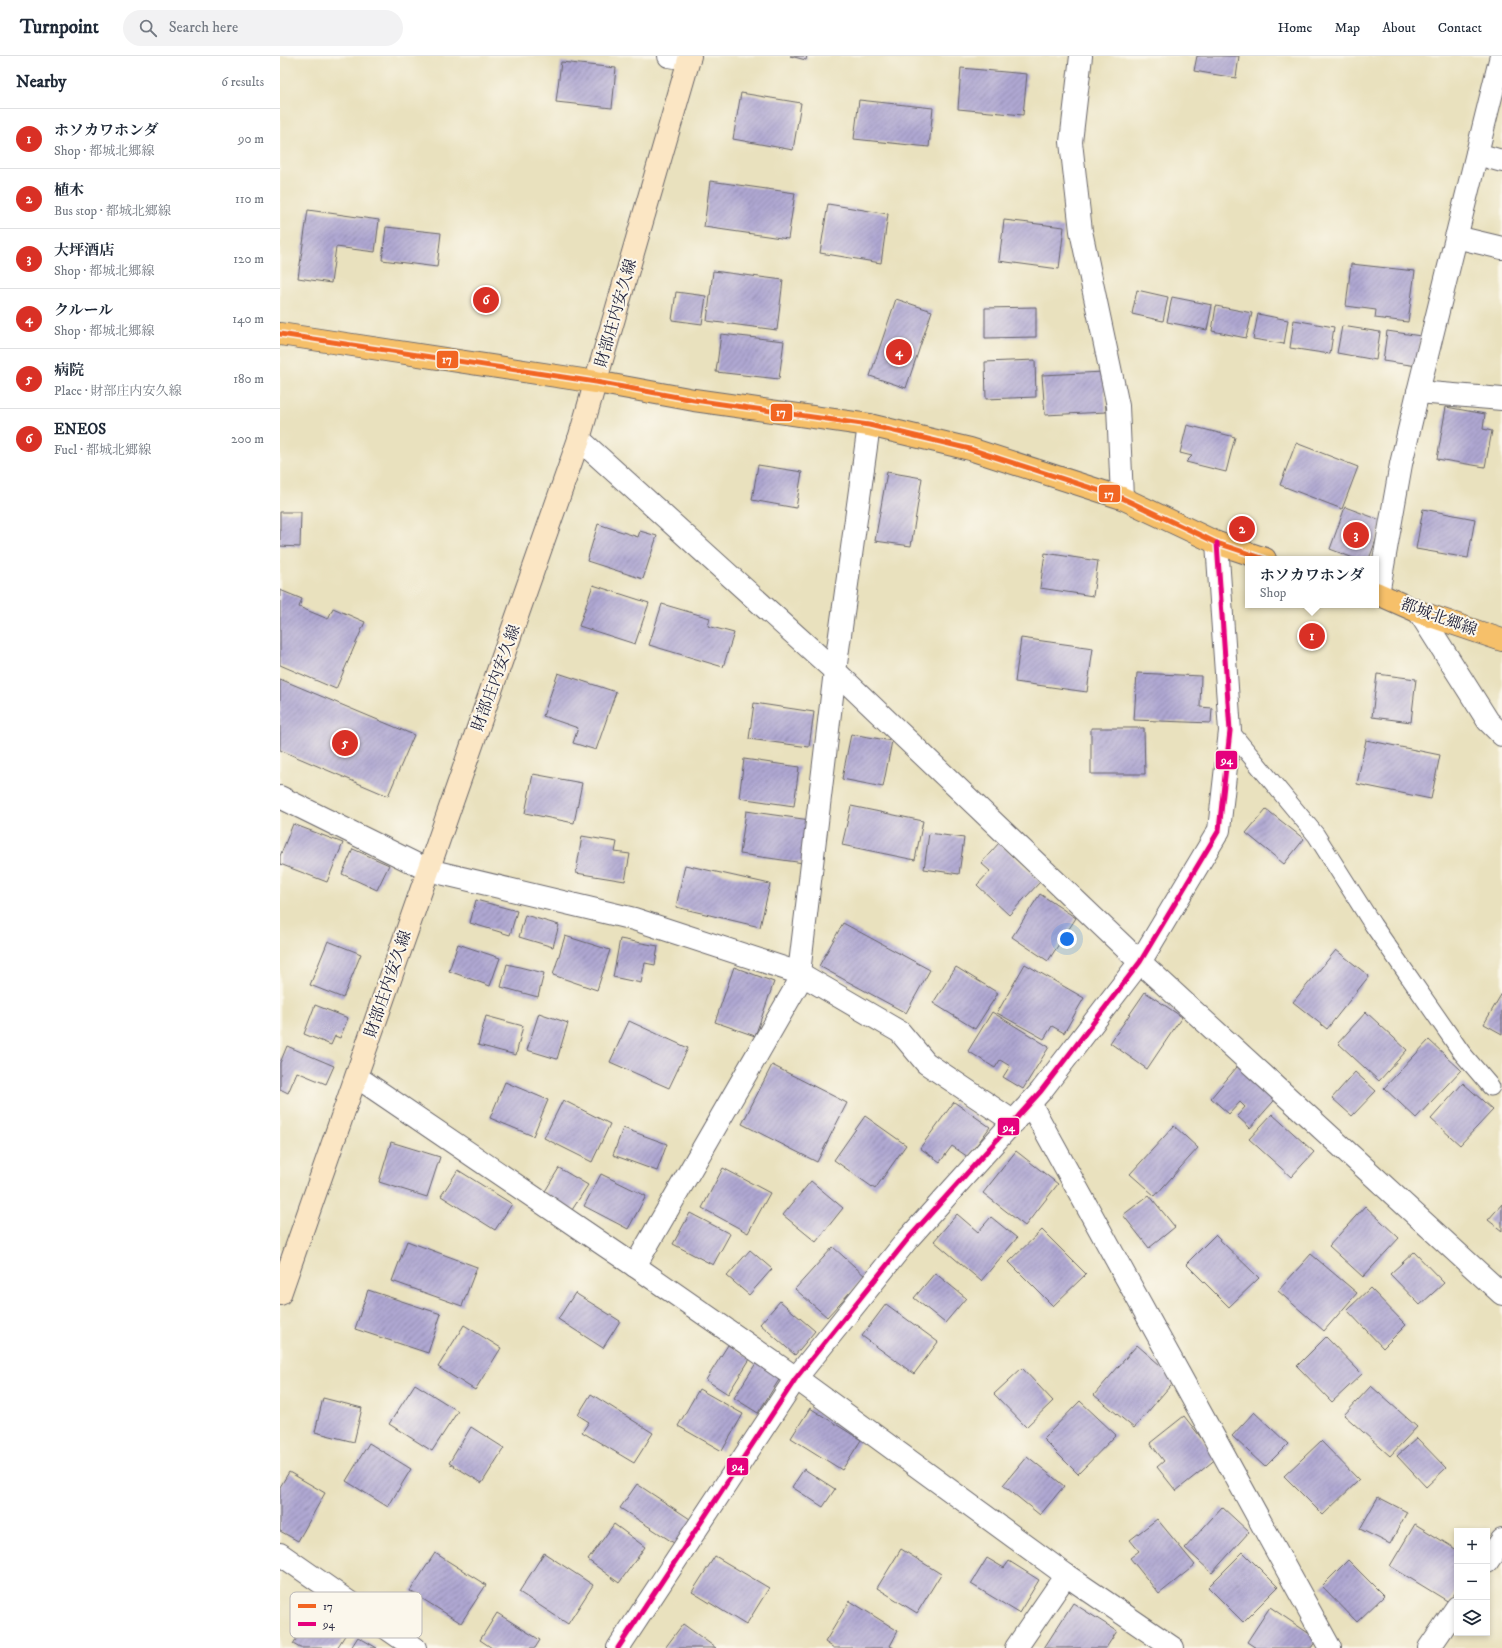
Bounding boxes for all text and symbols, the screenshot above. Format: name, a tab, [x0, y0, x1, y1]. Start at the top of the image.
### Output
search box	[123, 10, 403, 46]
text: Turnpoint	[20, 16, 99, 39]
icon: search	[137, 17, 159, 39]
text: Search here	[169, 18, 238, 37]
text: Home	[1278, 19, 1312, 37]
text: Map	[1334, 19, 1360, 37]
text: About	[1382, 19, 1416, 37]
text: Contact	[1438, 19, 1482, 37]
text: Nearby	[16, 71, 66, 93]
text: 6 results	[221, 74, 264, 90]
text: ホソカワホンダ	[54, 121, 158, 140]
text: 1	[27, 131, 31, 147]
text: 90 m	[238, 131, 264, 147]
text: Shop · 都城北郷線	[54, 143, 154, 159]
text: 植木	[54, 181, 84, 200]
text: 2	[26, 191, 32, 207]
text: 110 m	[235, 191, 264, 207]
text: Bus stop · 都城北郷線	[54, 203, 171, 219]
text: 大坪酒店	[54, 241, 114, 260]
text: 3	[27, 251, 31, 267]
text: 120 m	[233, 251, 264, 267]
street label: 財部庄内安久線	[591, 256, 641, 370]
text: Shop · 都城北郷線	[54, 263, 154, 279]
pin: 6	[473, 285, 499, 315]
text: クルール	[54, 301, 113, 320]
text: 4	[25, 311, 33, 327]
text: 140 m	[232, 311, 264, 327]
text: Shop · 都城北郷線	[54, 323, 154, 339]
pin: 4	[886, 337, 912, 367]
line badge: 17	[436, 350, 459, 369]
text: 17	[442, 353, 452, 367]
text: 病院	[54, 361, 84, 380]
text: 5	[26, 371, 32, 387]
text: 180 m	[233, 371, 264, 387]
text: Place · 財部庄内安久線	[54, 383, 182, 399]
line badge: 17	[770, 403, 793, 422]
text: 17	[776, 406, 786, 420]
text: ENEOS	[54, 420, 106, 439]
text: 6	[26, 431, 32, 447]
text: 200 m	[231, 431, 264, 447]
text: Fuel · 都城北郷線	[54, 442, 151, 458]
line badge: 17	[1098, 484, 1121, 503]
text: 17	[1104, 488, 1114, 502]
pin: 2	[1229, 514, 1255, 544]
pin: 3	[1343, 520, 1369, 550]
popup	[1245, 556, 1379, 608]
text: ホソカワホンダ	[1260, 566, 1364, 585]
text: Shop	[1260, 585, 1286, 601]
street label: 都城北郷線	[1398, 594, 1480, 640]
pin: 1	[1299, 621, 1325, 651]
street label: 財部庄内安久線	[467, 622, 525, 734]
pin: 5	[332, 728, 358, 758]
line badge: 94	[1215, 750, 1238, 770]
text: 94	[1220, 754, 1234, 768]
street label: 財部庄内安久線	[360, 928, 416, 1040]
your location	[1057, 929, 1077, 949]
line badge: 94	[997, 1117, 1020, 1136]
text: 94	[1002, 1121, 1016, 1135]
line badge: 94	[726, 1457, 749, 1476]
text: 94	[731, 1460, 745, 1474]
map controls	[1454, 1528, 1490, 1636]
button: +	[1454, 1528, 1490, 1564]
button: −	[1454, 1564, 1490, 1600]
legend	[290, 1592, 422, 1638]
text: 17	[323, 1600, 333, 1614]
button: layers	[1454, 1600, 1490, 1636]
text: 94	[322, 1618, 335, 1632]

